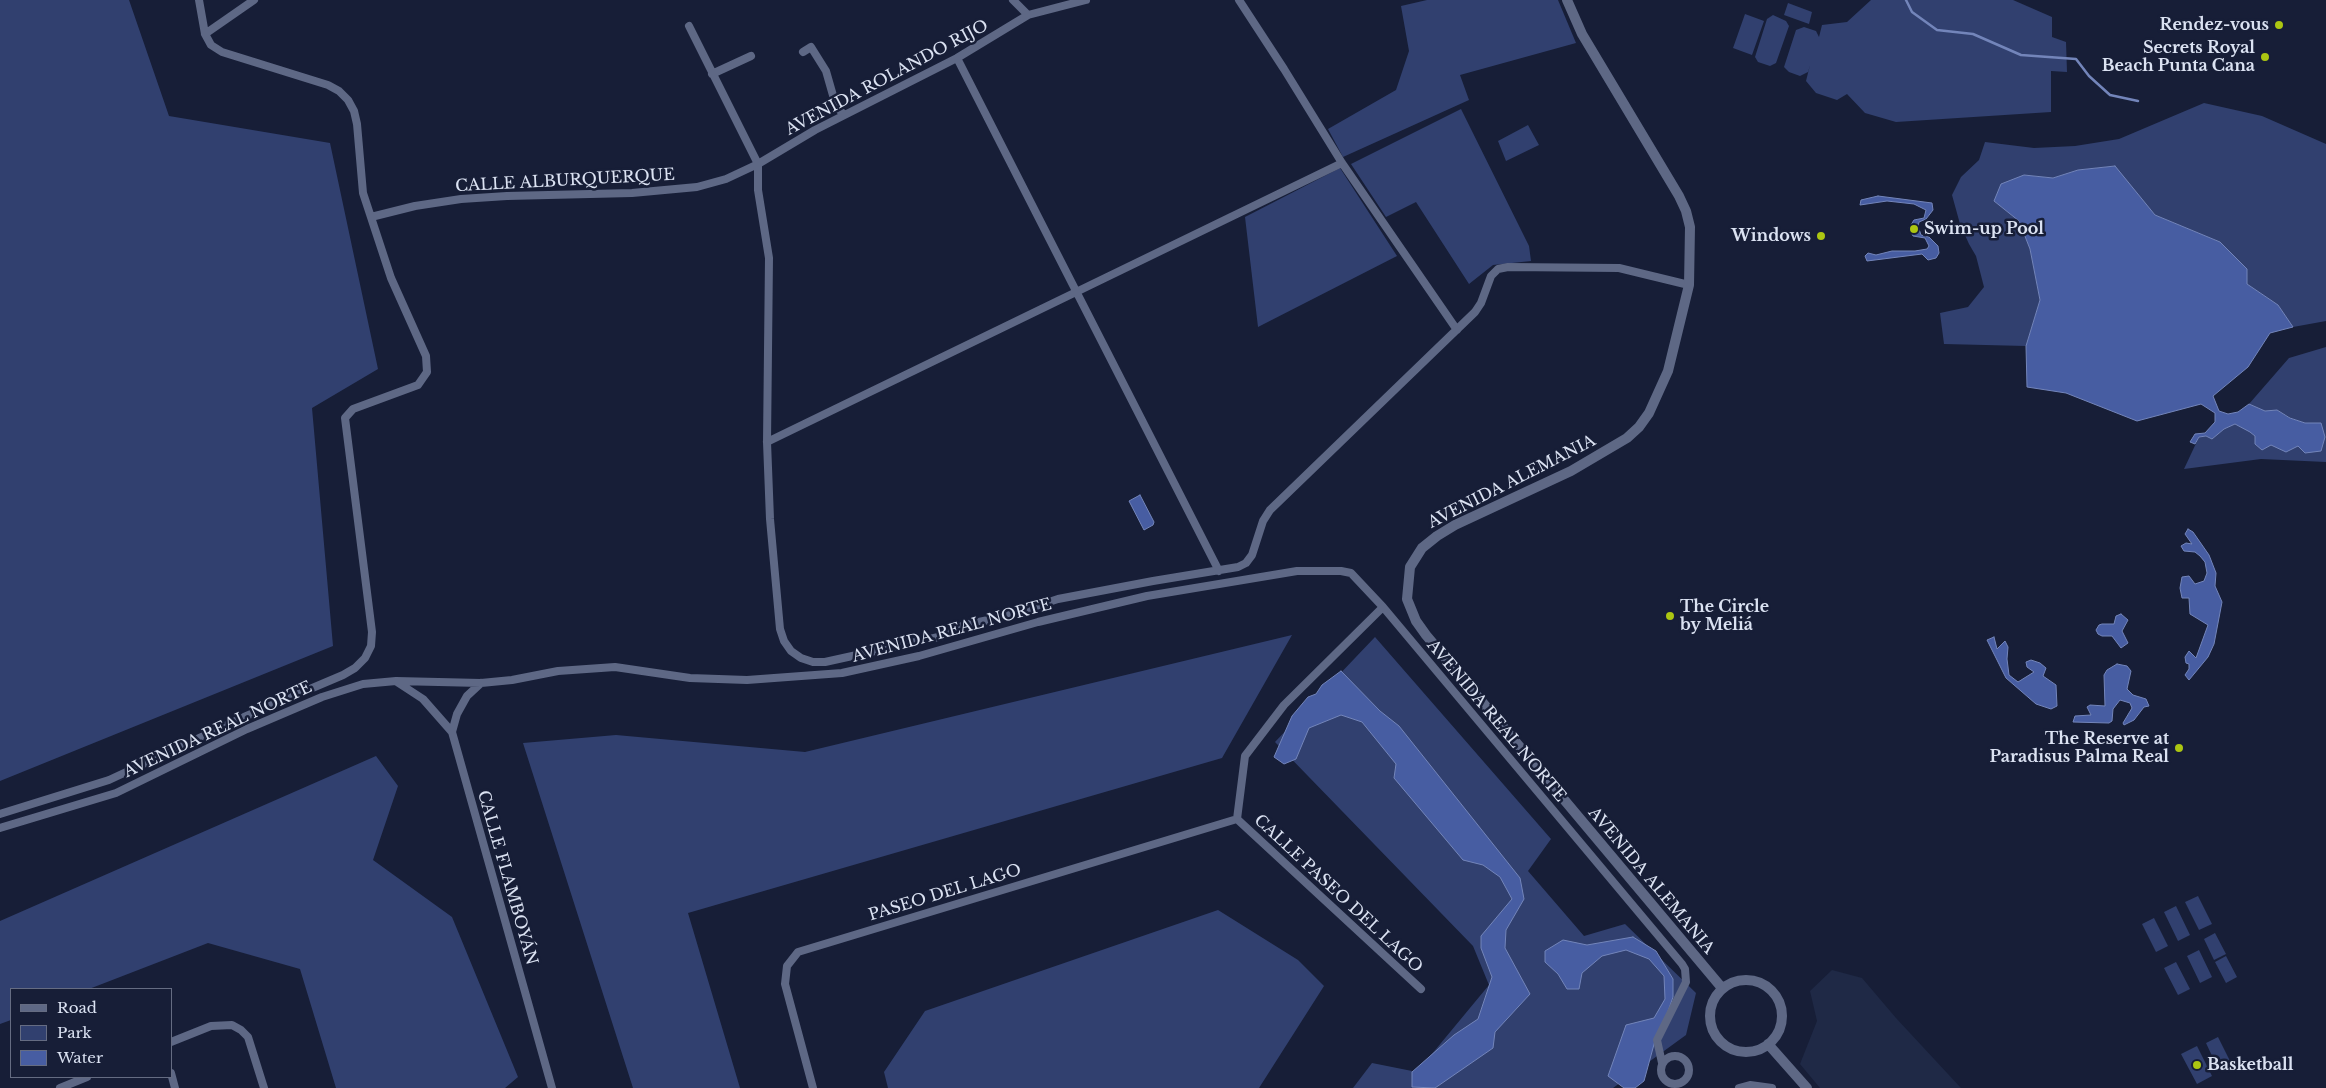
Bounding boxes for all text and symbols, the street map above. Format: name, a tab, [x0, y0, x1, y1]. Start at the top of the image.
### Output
place label: Rendez-vous	[2160, 15, 2269, 35]
street label: AVENIDA ROLANDO RIJO	[782, 16, 992, 140]
marker: Rendez-vous	[2273, 19, 2285, 31]
place label: Secrets Royal Beach Punta Cana	[2102, 38, 2255, 76]
marker: Secrets Royal Beach Punta Cana	[2259, 51, 2271, 63]
street label: CALLE ALBURQUERQUE	[455, 166, 675, 196]
place label: Swim-up Pool	[1924, 219, 2044, 239]
marker: Swim-up Pool	[1908, 223, 1920, 235]
place label: Windows	[1731, 226, 1811, 246]
marker: Windows	[1815, 230, 1827, 242]
street label: AVENIDA ALEMANIA	[1425, 431, 1599, 533]
street label: AVENIDA REAL NORTE	[850, 595, 1054, 667]
place label: The Circle by Meliá	[1680, 597, 1769, 635]
marker: The Circle by Meliá	[1664, 610, 1676, 622]
street label: AVENIDA REAL NORTE	[1423, 636, 1569, 806]
street label: AVENIDA REAL NORTE	[121, 678, 315, 782]
place label: The Reserve at Paradisus Palma Real	[1989, 729, 2169, 767]
marker: The Reserve at Paradisus Palma Real	[2173, 742, 2185, 754]
street label: CALLE FLAMBOYÁN	[473, 788, 541, 968]
street label: AVENIDA ALEMANIA	[1584, 804, 1718, 958]
street label: CALLE PASEO DEL LAGO	[1250, 811, 1426, 977]
street label: PASEO DEL LAGO	[866, 861, 1024, 925]
legend	[10, 988, 172, 1078]
text: Road	[57, 998, 97, 1017]
text: Park	[57, 1023, 92, 1042]
text: Water	[57, 1048, 103, 1067]
place label: Basketball	[2207, 1055, 2293, 1075]
marker: Basketball	[2191, 1059, 2203, 1071]

